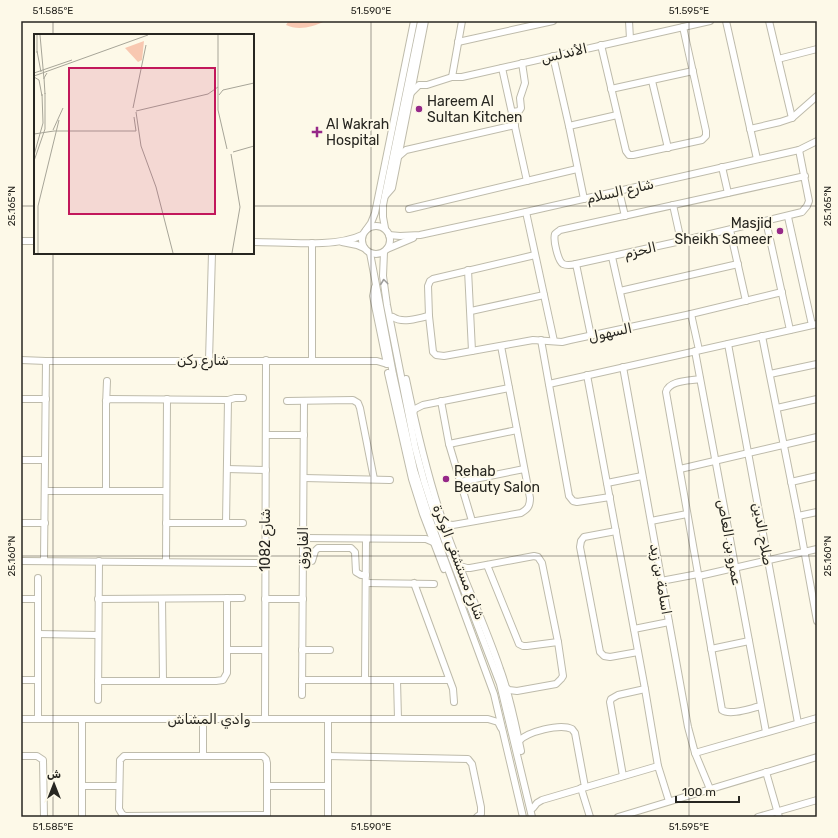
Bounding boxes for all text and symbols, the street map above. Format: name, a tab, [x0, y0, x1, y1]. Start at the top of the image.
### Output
text: 51.585°E	[33, 5, 73, 17]
text: 51.590°E	[351, 5, 391, 17]
text: 51.595°E	[669, 5, 709, 17]
inset map	[34, 34, 254, 254]
street label: الأندلس	[539, 40, 589, 67]
place label: Hareem Al Sultan Kitchen	[427, 93, 523, 126]
marker: Hareem Al Sultan Kitchen	[414, 104, 424, 114]
place label: Al Wakrah Hospital	[326, 116, 389, 149]
marker: Al Wakrah Hospital	[311, 126, 323, 138]
street label: شارع السلام	[585, 175, 656, 209]
text: 25.165°N	[6, 186, 18, 226]
text: 25.165°N	[822, 186, 834, 226]
place label: Masjid Sheikh Sameer	[674, 215, 773, 248]
marker: Masjid Sheikh Sameer	[775, 226, 785, 236]
street label: الحزم	[622, 239, 658, 263]
one-way arrow	[380, 279, 389, 285]
street label: السهول	[587, 320, 633, 345]
street label: شارع ركن	[177, 352, 229, 371]
place label: Rehab Beauty Salon	[454, 463, 540, 496]
marker: Rehab Beauty Salon	[441, 474, 451, 484]
street label: عمرو بن العاص	[714, 498, 745, 587]
street label: صلاح الدين	[747, 501, 776, 567]
street label: شارع مستشفى الوكرة	[427, 502, 488, 623]
street label: شارع 1082	[257, 508, 276, 572]
street label: الفاروق	[295, 527, 312, 569]
text: 25.160°N	[6, 535, 18, 577]
text: 25.160°N	[822, 535, 834, 577]
street label: اسامة بن زيد	[646, 542, 675, 616]
street label: وادي المشاش	[167, 711, 251, 729]
north arrow	[34, 764, 74, 804]
text: ش	[47, 768, 61, 781]
scale bar	[676, 778, 739, 804]
text: 100 m	[682, 785, 716, 799]
text: 51.585°E	[33, 821, 73, 833]
text: 51.590°E	[351, 821, 391, 833]
text: 51.595°E	[669, 821, 709, 833]

